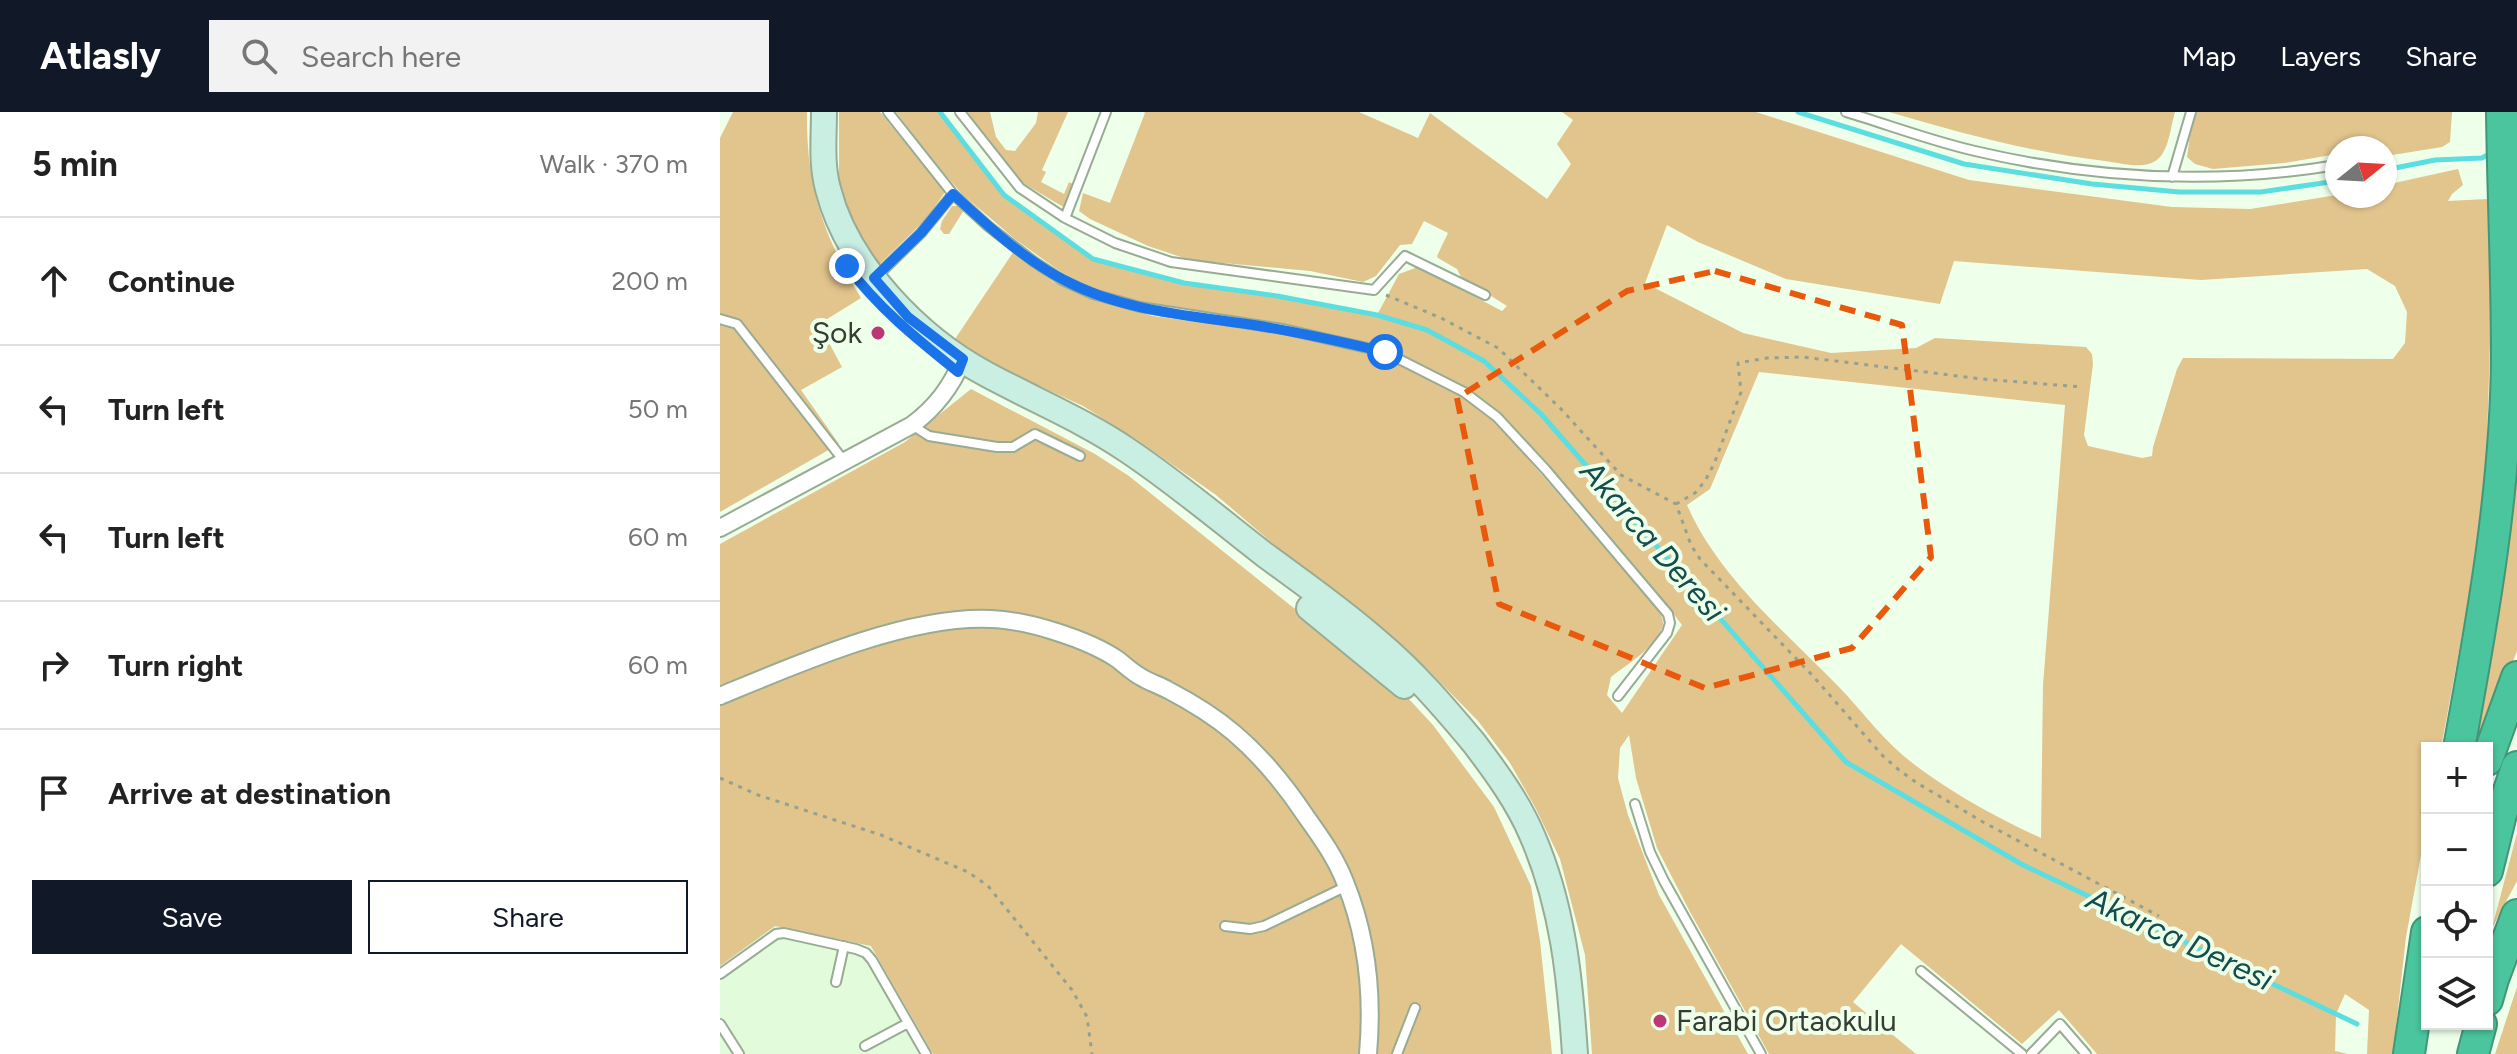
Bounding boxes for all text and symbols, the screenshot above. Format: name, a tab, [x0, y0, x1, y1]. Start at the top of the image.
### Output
search box	[209, 20, 769, 92]
text: Atlasly	[40, 33, 161, 79]
icon: search	[237, 34, 281, 78]
text: Search here	[301, 38, 461, 75]
text: Map	[2182, 39, 2236, 73]
text: Layers	[2280, 39, 2361, 73]
text: Share	[2405, 39, 2477, 73]
north arrow	[2325, 136, 2397, 208]
text: 5 min	[32, 144, 118, 185]
text: Walk · 370 m	[540, 148, 688, 180]
route end	[829, 248, 865, 284]
icon: ahead	[32, 259, 76, 303]
text: Continue	[108, 263, 235, 300]
text: 200 m	[612, 265, 688, 297]
place label: Şok	[812, 314, 862, 351]
marker: Şok	[869, 324, 887, 342]
route start	[1367, 334, 1403, 370]
icon: left	[32, 387, 76, 431]
text: Turn left	[108, 391, 225, 428]
text: 50 m	[628, 393, 688, 425]
water label: Akarca Deresi	[1571, 451, 1734, 630]
icon: left	[32, 515, 76, 559]
text: Turn left	[108, 519, 225, 556]
text: 60 m	[628, 521, 688, 553]
icon: right	[32, 643, 76, 687]
text: Turn right	[108, 647, 243, 684]
text: 60 m	[628, 649, 688, 681]
map controls	[2421, 742, 2493, 1030]
button: +	[2421, 742, 2493, 814]
icon: arrive	[32, 771, 76, 815]
text: Arrive at destination	[108, 775, 391, 812]
button: −	[2421, 814, 2493, 886]
water label: Akarca Deresi	[2079, 878, 2280, 999]
button: Save	[32, 880, 352, 954]
button: Share	[368, 880, 688, 954]
button: locate	[2421, 886, 2493, 958]
button: layers	[2421, 958, 2493, 1030]
place label: Farabi Ortaokulu	[1676, 1002, 1897, 1039]
marker: Farabi Ortaokulu	[1651, 1012, 1669, 1030]

